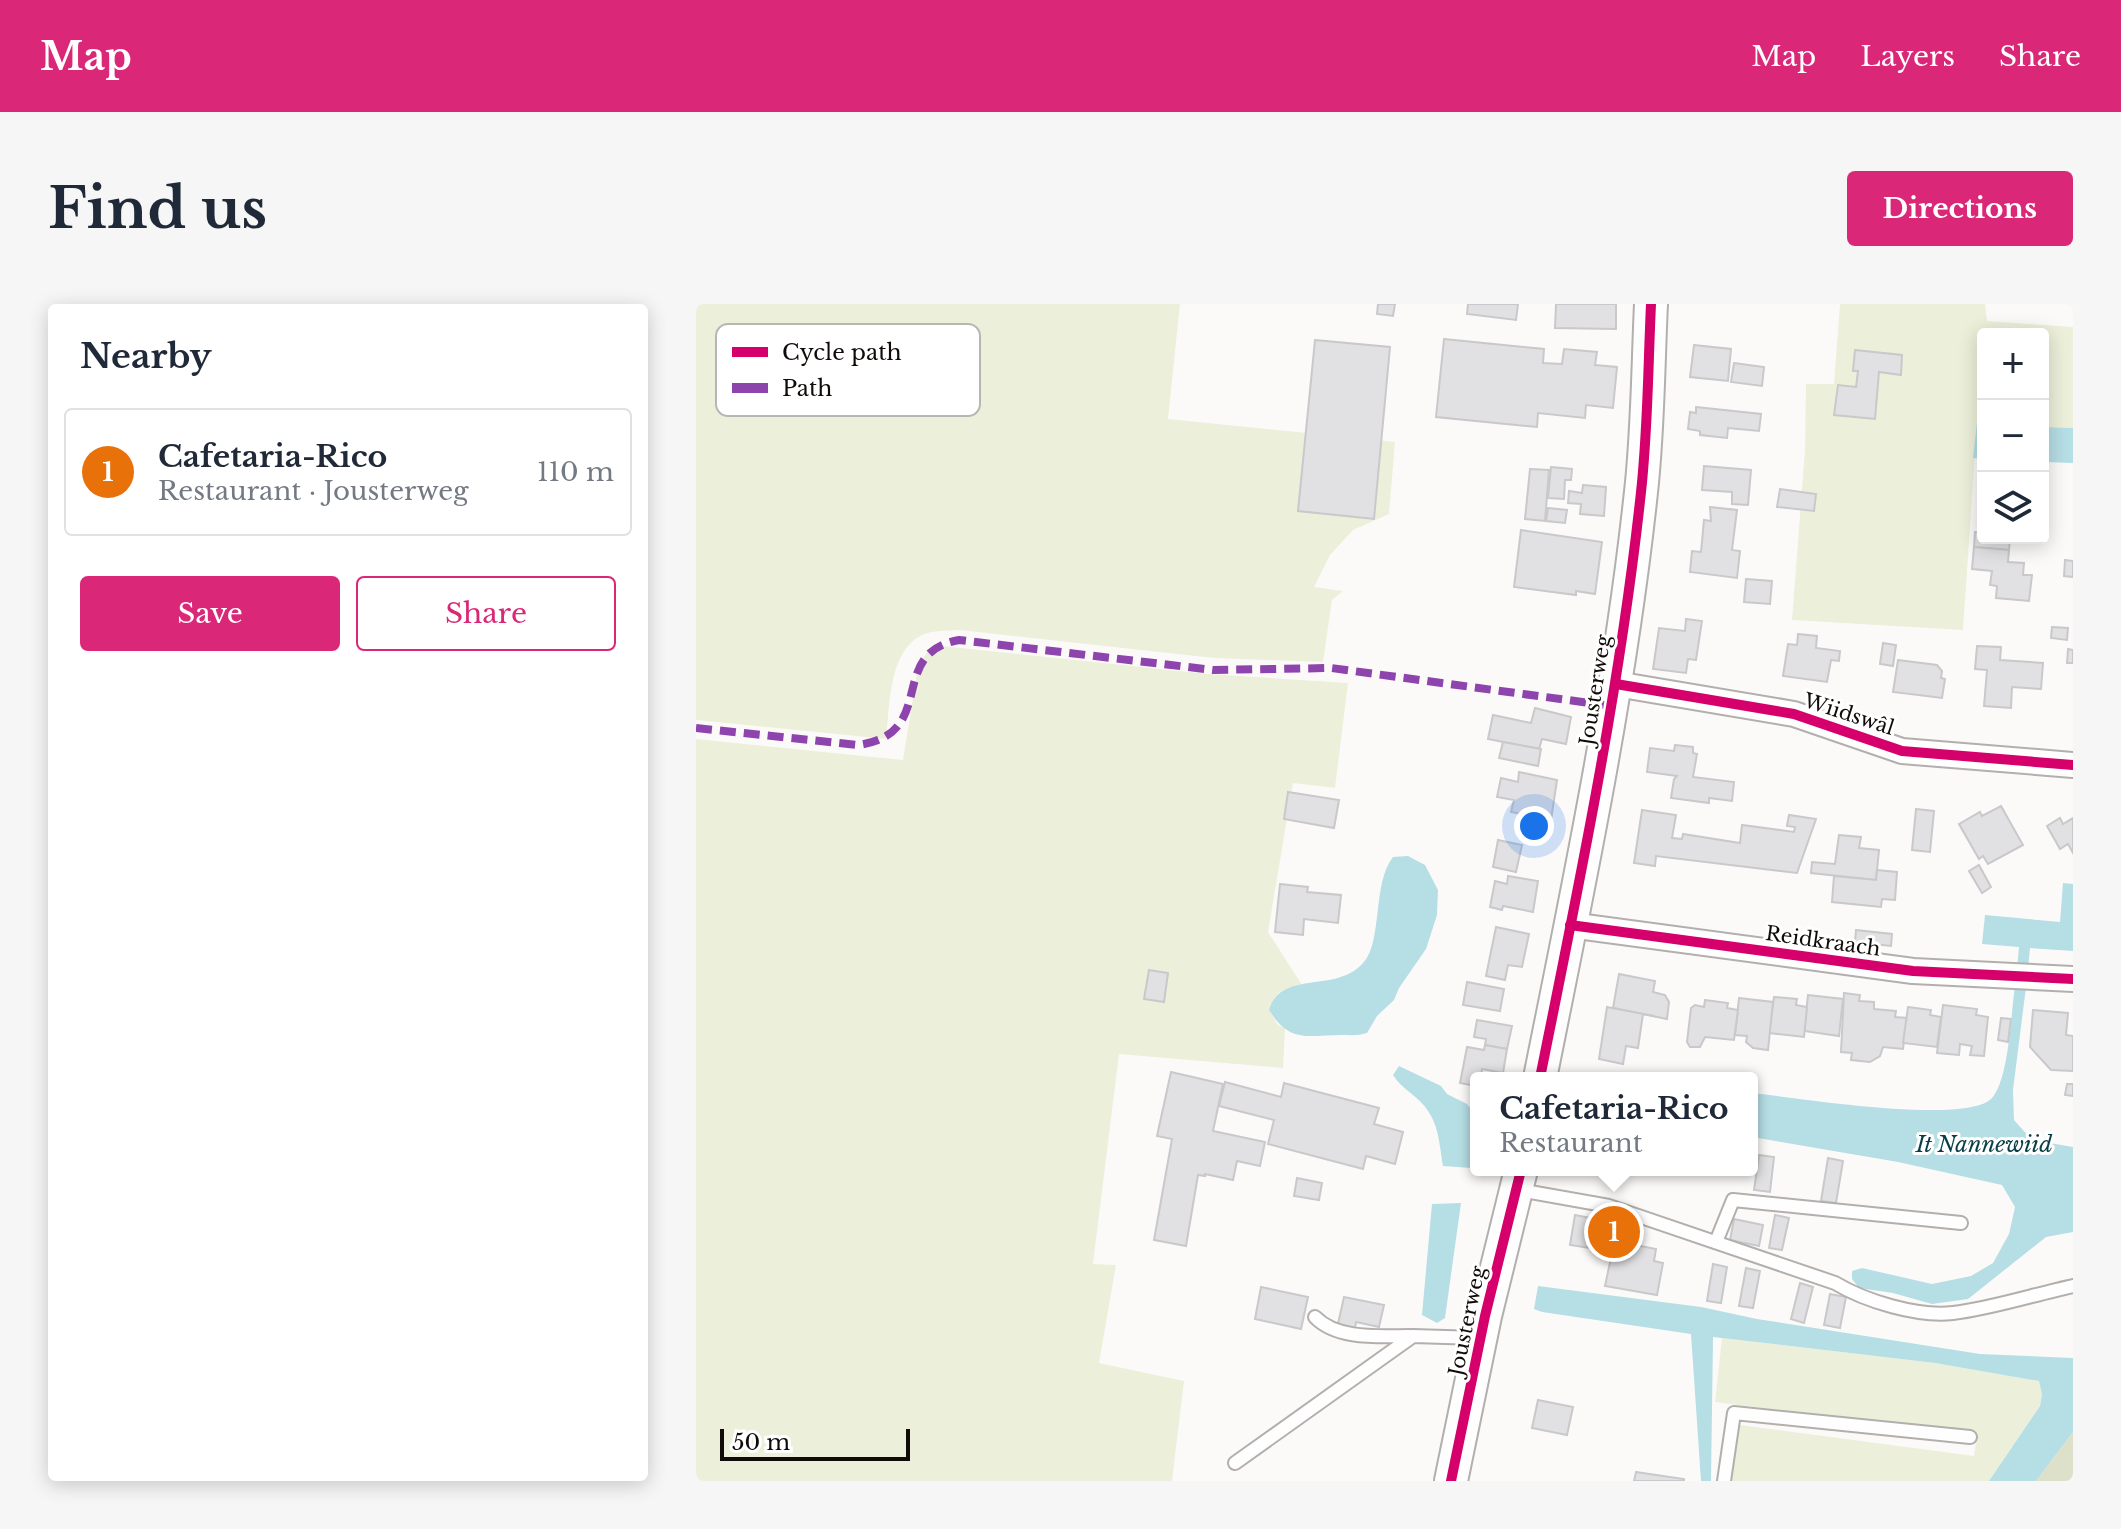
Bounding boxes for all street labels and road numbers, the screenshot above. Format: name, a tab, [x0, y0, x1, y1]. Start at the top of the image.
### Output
street label: Jousterweg	[1574, 632, 1616, 750]
street label: Wiidswâl	[1800, 688, 1897, 740]
street label: Reidkraach	[1764, 921, 1882, 961]
street label: Jousterweg	[1443, 1263, 1491, 1381]

